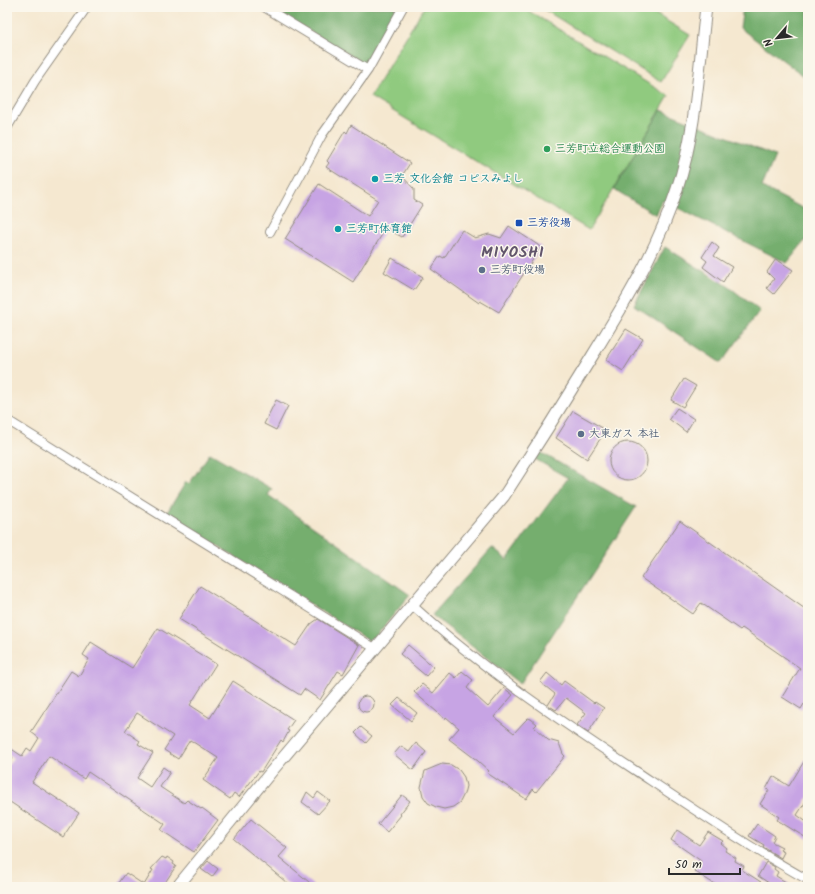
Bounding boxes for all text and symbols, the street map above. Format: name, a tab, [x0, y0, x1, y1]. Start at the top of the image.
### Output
north arrow	[757, 18, 797, 58]
text: N	[759, 35, 779, 50]
place label: 三芳町立総合運動公園	[555, 140, 665, 158]
marker: 三芳町立総合運動公園	[542, 144, 552, 154]
place label: 三芳 文化会館 コピスみよし	[383, 170, 523, 188]
marker: 三芳 文化会館 コピスみよし	[370, 174, 380, 184]
place label: 三芳役場	[527, 214, 571, 232]
marker: 三芳役場	[514, 218, 524, 228]
place label: 三芳町体育館	[346, 220, 412, 238]
marker: 三芳町体育館	[333, 224, 343, 234]
district label: MIYOSHI	[481, 241, 545, 265]
place label: 三芳町役場	[490, 261, 545, 279]
marker: 三芳町役場	[477, 265, 487, 275]
place label: 大東ガス 本社	[589, 425, 659, 443]
marker: 大東ガス 本社	[576, 429, 586, 439]
scale bar	[669, 850, 740, 876]
text: 50 m	[675, 855, 702, 874]

